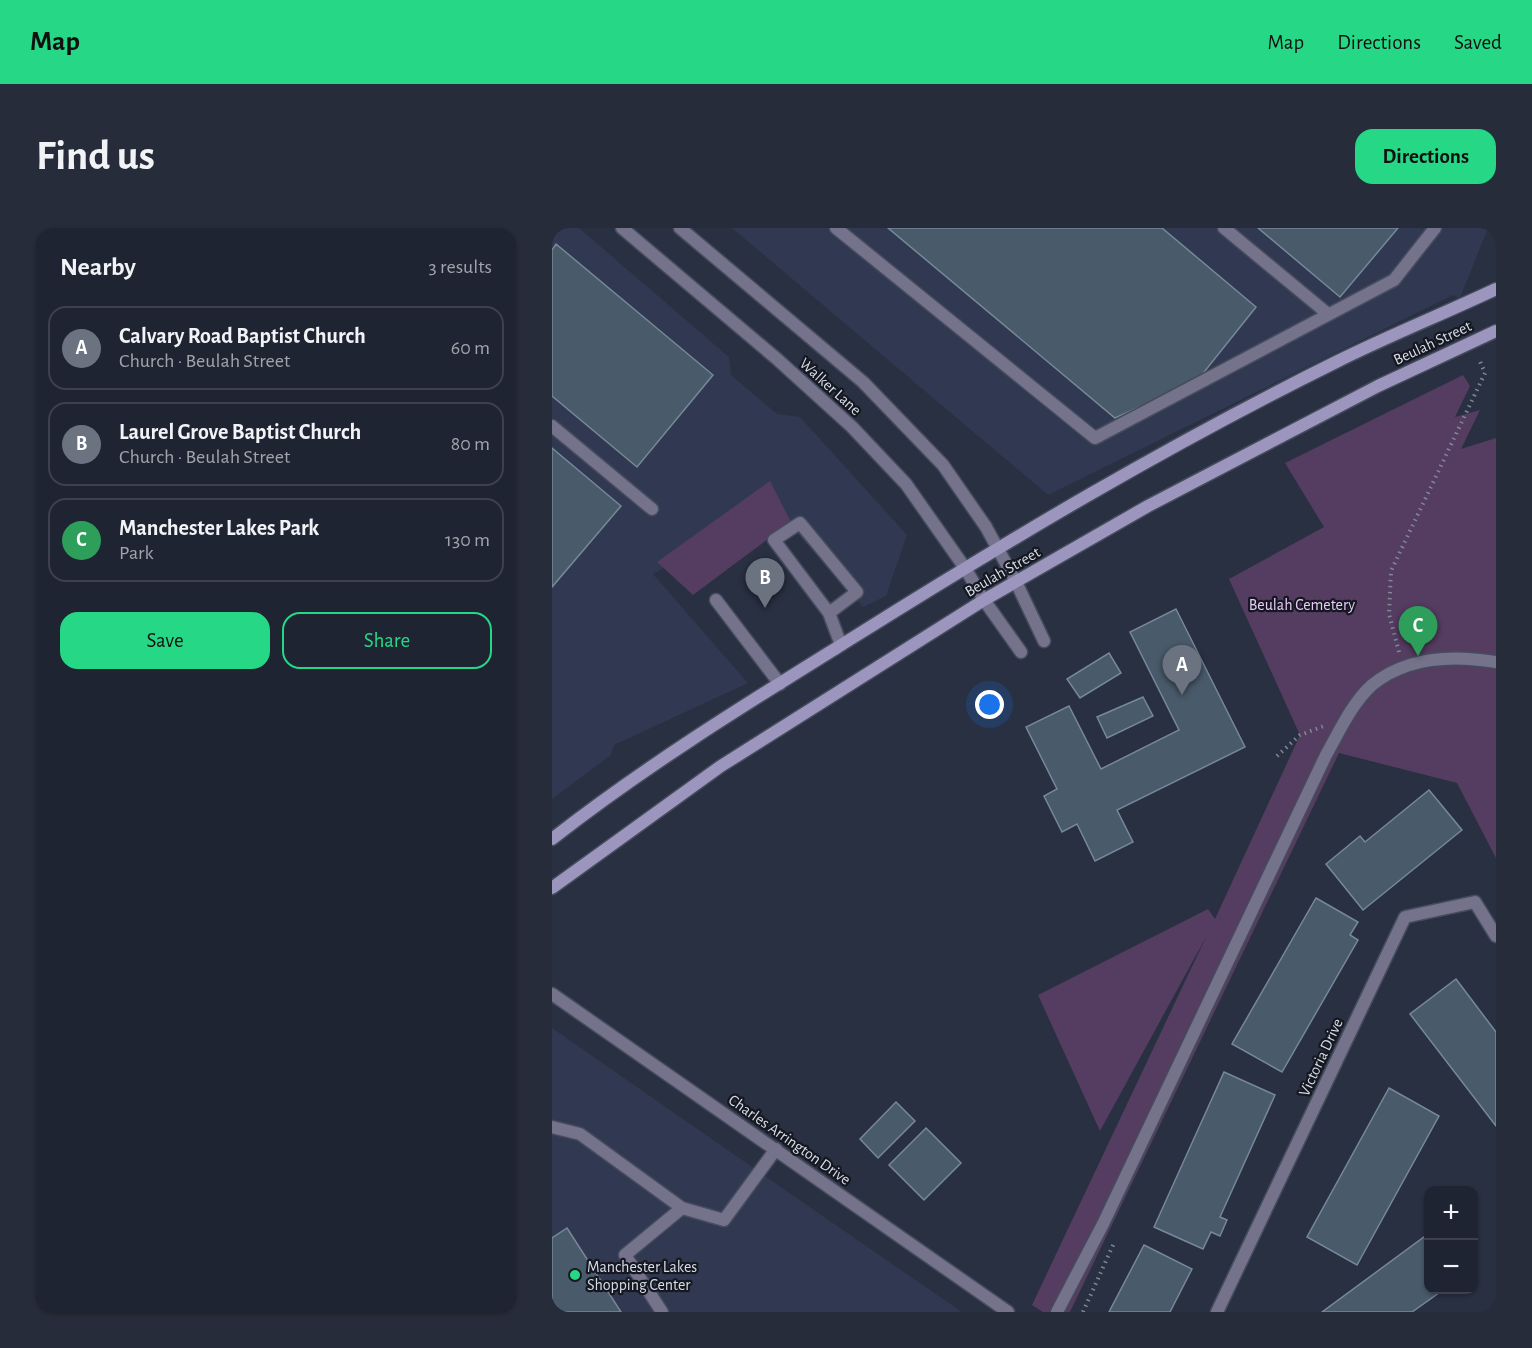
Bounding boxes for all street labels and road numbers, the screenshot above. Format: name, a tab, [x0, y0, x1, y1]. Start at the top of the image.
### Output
street label: Beulah Street	[1391, 318, 1474, 368]
street label: Walker Lane	[797, 355, 864, 418]
street label: Beulah Street	[962, 544, 1043, 600]
street label: Victoria Drive	[1296, 1016, 1346, 1099]
street label: Charles Arrington Drive	[725, 1092, 853, 1188]

